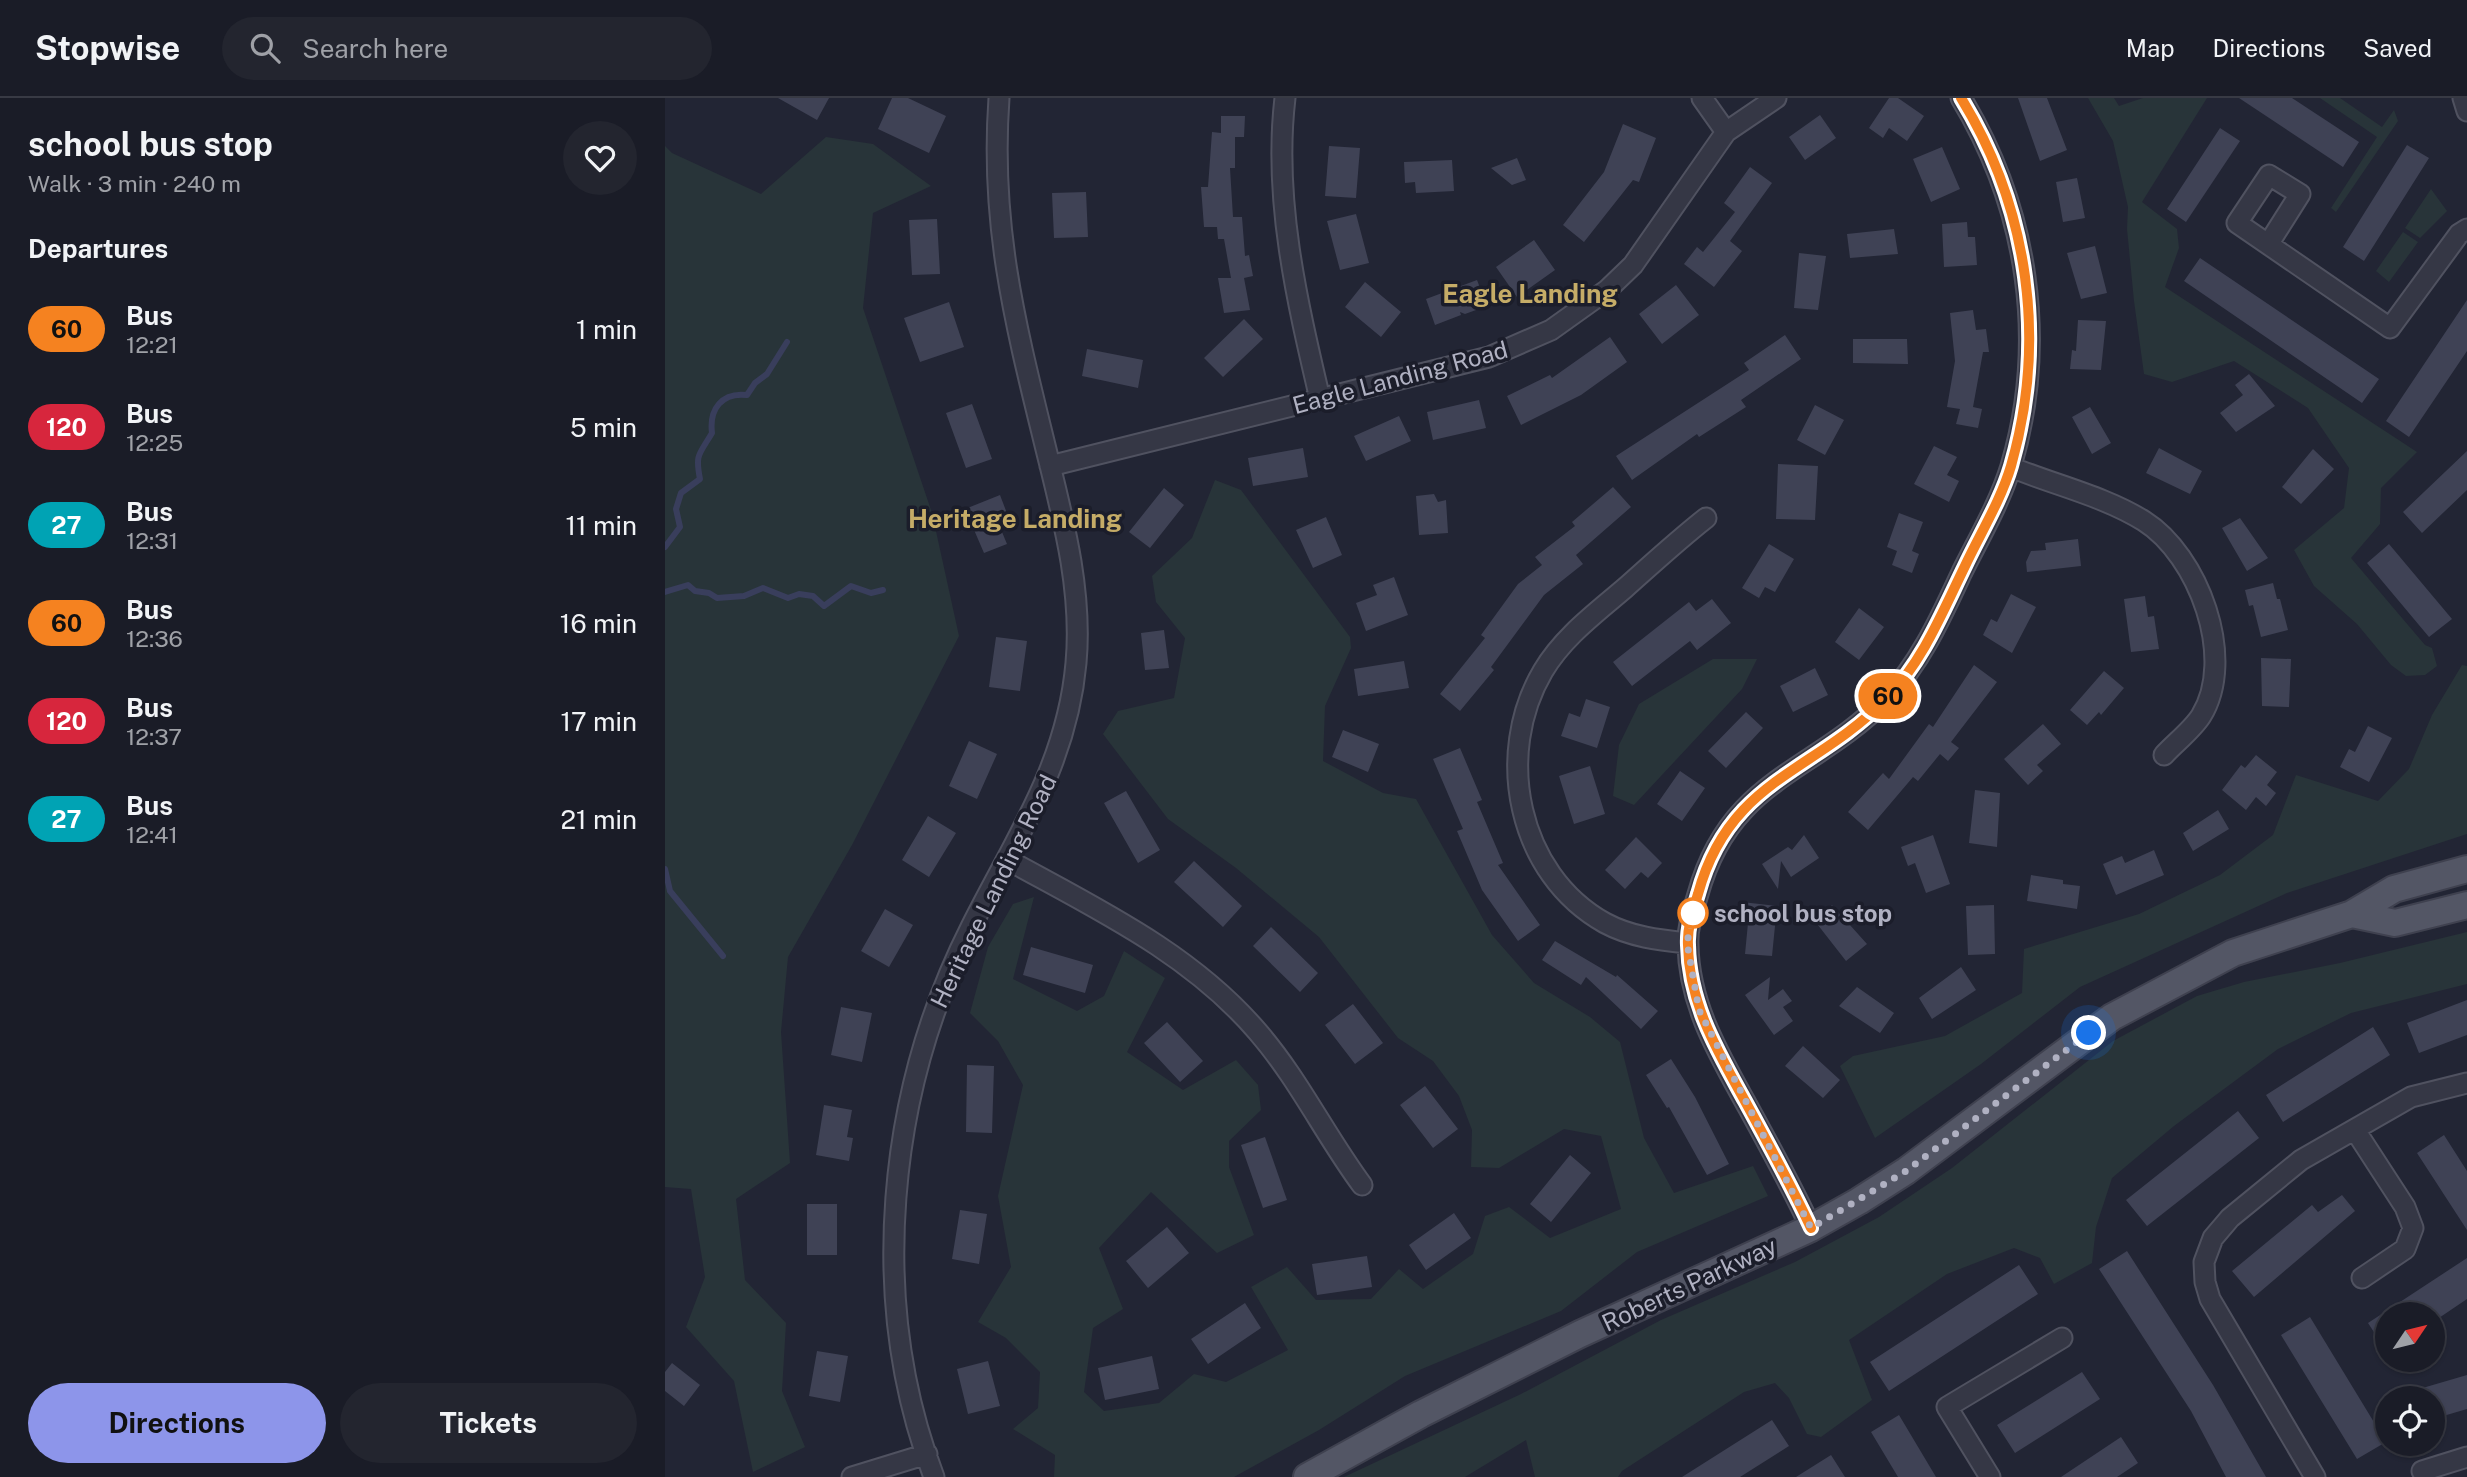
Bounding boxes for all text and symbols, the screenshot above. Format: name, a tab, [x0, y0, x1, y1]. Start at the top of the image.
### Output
search box	[222, 17, 712, 80]
text: Stopwise	[35, 29, 180, 67]
icon: search	[246, 29, 284, 67]
text: Search here	[302, 33, 448, 64]
text: Map	[2126, 34, 2175, 62]
text: Directions	[2213, 34, 2325, 62]
text: Saved	[2363, 34, 2432, 62]
button: heart	[563, 121, 637, 195]
text: school bus stop	[28, 125, 273, 163]
text: Walk · 3 min · 240 m	[28, 170, 241, 197]
text: Departures	[28, 233, 168, 264]
district label: Eagle Landing	[1442, 278, 1618, 309]
text: Bus	[126, 300, 173, 331]
text: 1 min	[576, 314, 637, 345]
text: 60	[51, 315, 82, 343]
text: 12:21	[126, 331, 178, 358]
street label: Eagle Landing Road	[1289, 335, 1511, 419]
text: Bus	[126, 398, 173, 429]
text: 5 min	[570, 412, 637, 443]
text: 120	[46, 413, 87, 441]
text: 12:25	[126, 429, 183, 456]
text: Bus	[126, 496, 173, 527]
district label: Heritage Landing	[908, 503, 1122, 534]
text: 11 min	[565, 510, 637, 541]
text: 27	[51, 511, 82, 539]
text: 12:31	[126, 527, 178, 554]
text: Bus	[126, 594, 173, 625]
text: 16 min	[560, 608, 637, 639]
text: 60	[51, 609, 82, 637]
text: 12:36	[126, 625, 183, 652]
line badge: 60	[1857, 673, 1919, 719]
text: 60	[1872, 682, 1904, 710]
text: Bus	[126, 692, 173, 723]
text: 17 min	[560, 706, 637, 737]
text: 120	[46, 707, 87, 735]
text: 12:37	[126, 723, 182, 750]
street label: Heritage Landing Road	[924, 770, 1062, 1012]
text: Bus	[126, 790, 173, 821]
text: 21 min	[561, 804, 637, 835]
text: 27	[51, 805, 82, 833]
text: 12:41	[126, 821, 178, 848]
marker: school bus stop	[1678, 898, 1708, 928]
place label: school bus stop	[1714, 899, 1892, 927]
your location	[2071, 1015, 2106, 1050]
street label: Roberts Parkway	[1597, 1231, 1781, 1337]
north arrow	[2375, 1302, 2445, 1372]
map controls	[2375, 1302, 2445, 1456]
button: Directions	[28, 1383, 326, 1463]
button: Tickets	[340, 1383, 637, 1463]
button: locate	[2375, 1386, 2445, 1456]

